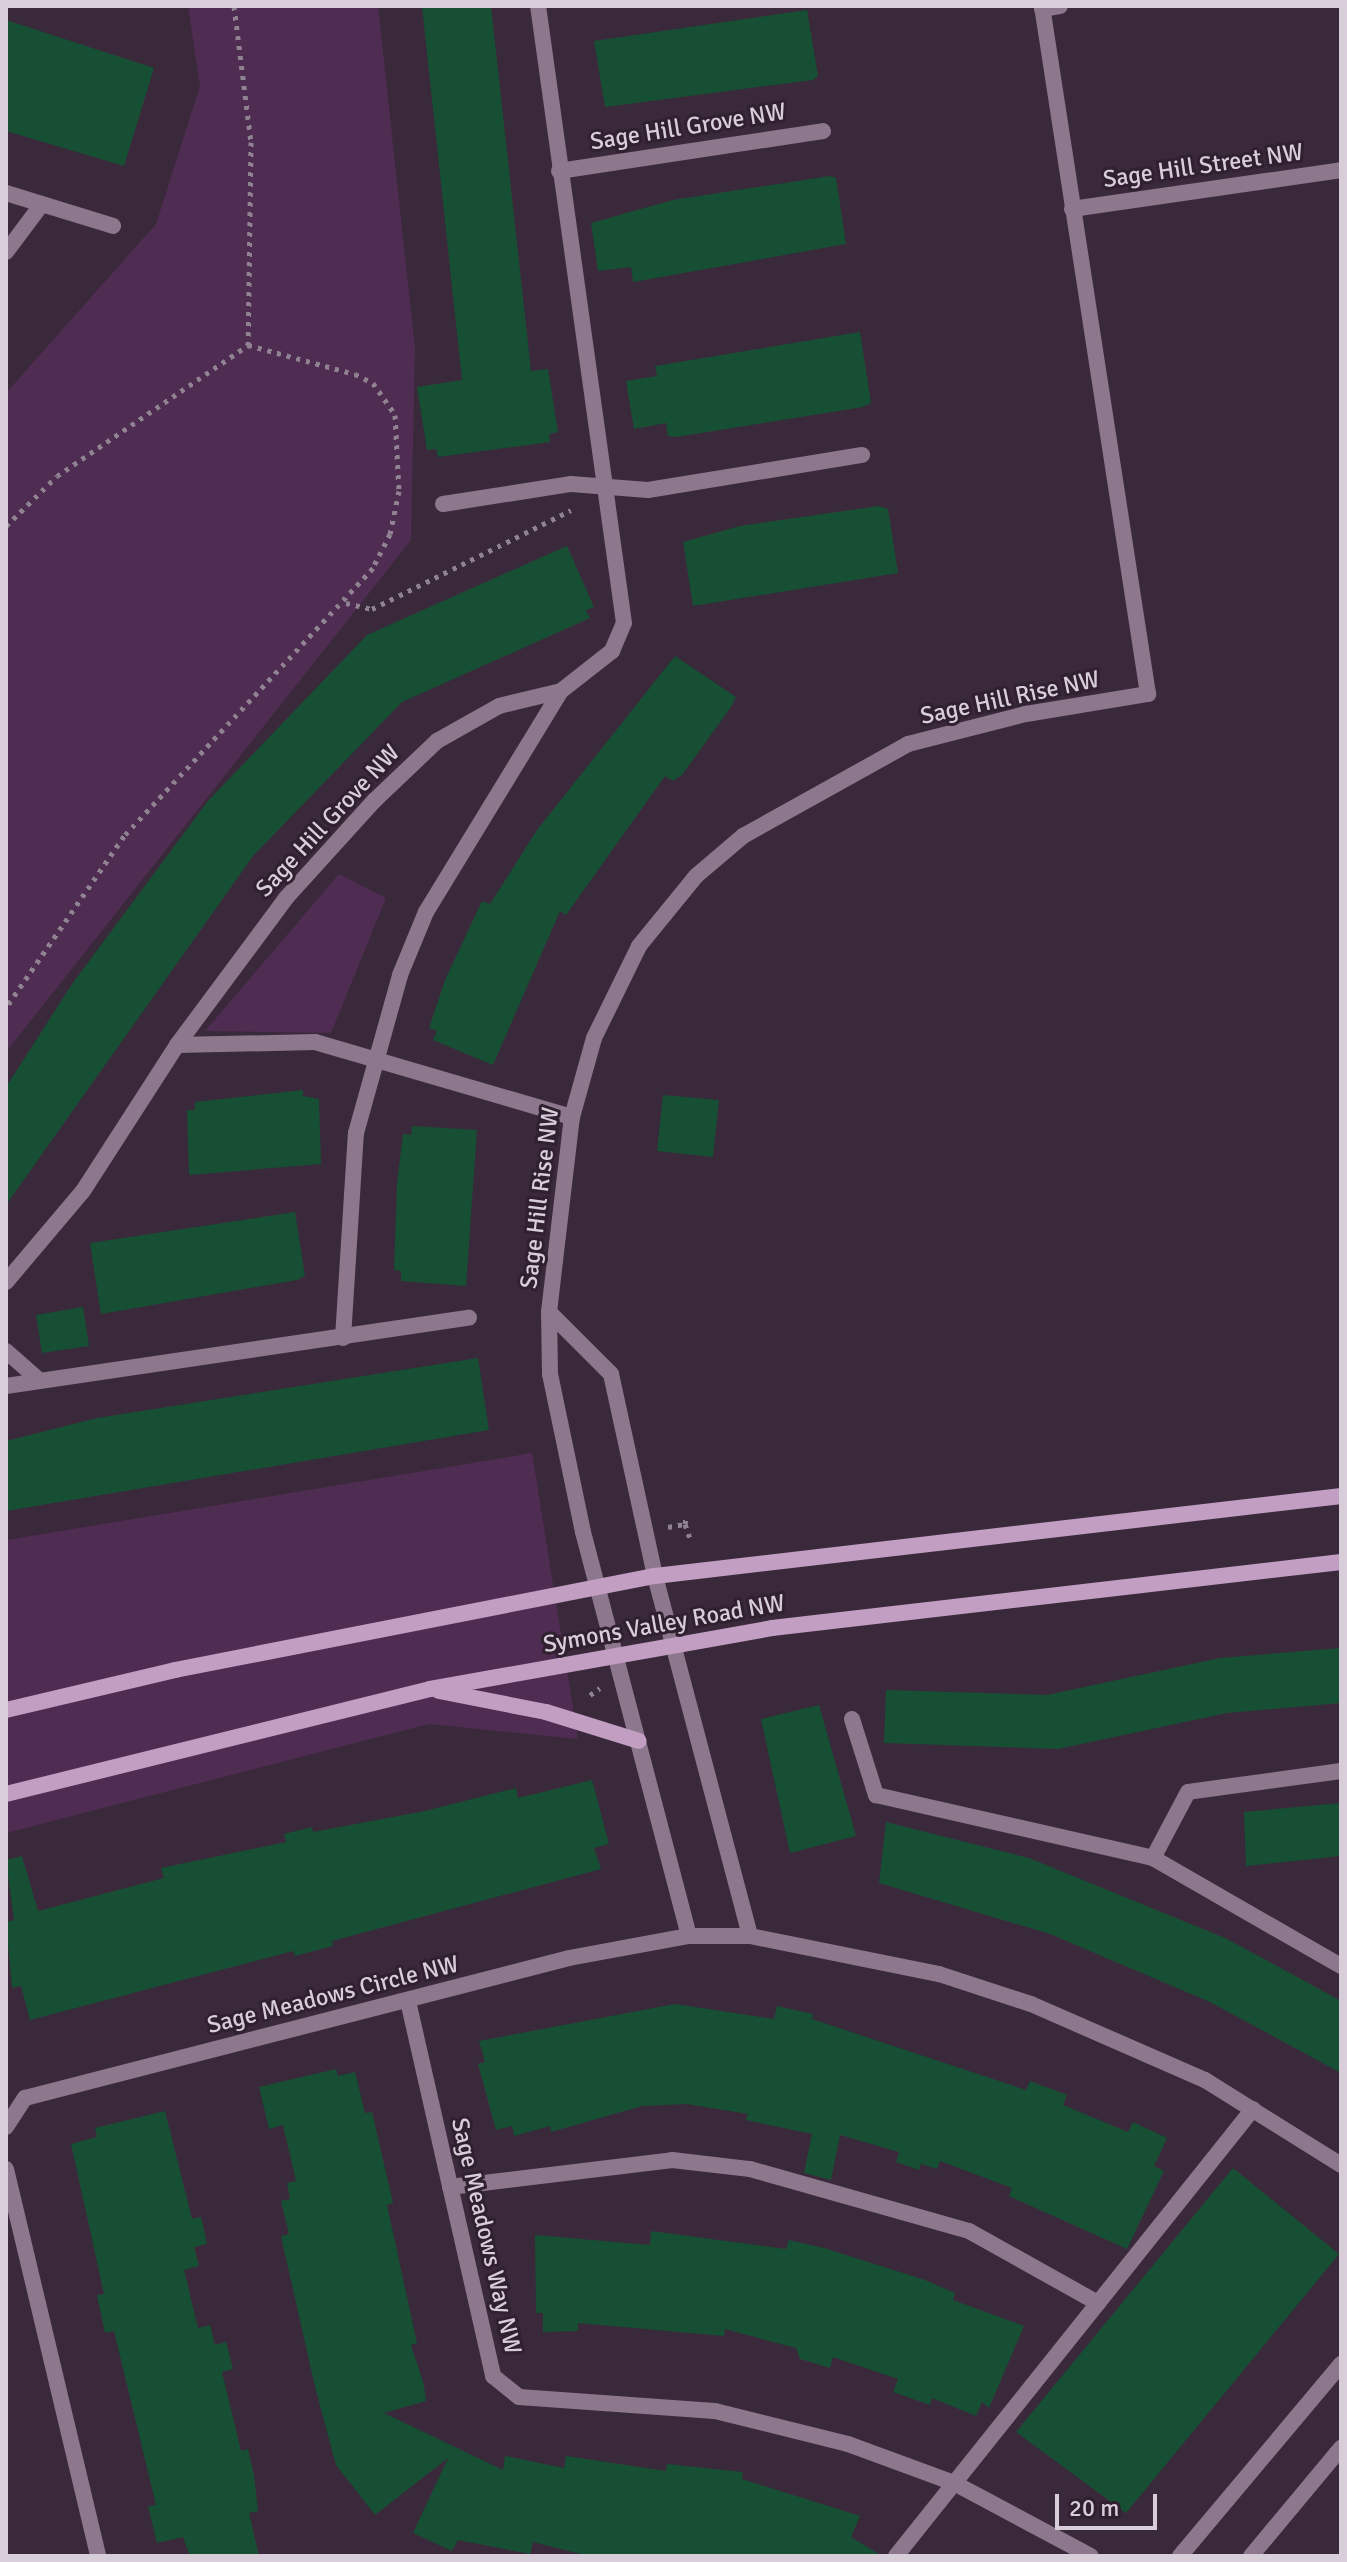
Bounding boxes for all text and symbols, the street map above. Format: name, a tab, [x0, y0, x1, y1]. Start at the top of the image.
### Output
street label: Sage Hill Grove NW	[588, 97, 788, 157]
street label: Sage Hill Street NW	[1101, 138, 1305, 194]
street label: Sage Hill Rise NW	[918, 665, 1102, 731]
street label: Sage Hill Grove NW	[250, 739, 406, 903]
street label: Sage Hill Rise NW	[515, 1106, 565, 1290]
street label: Symons Valley Road NW	[541, 1589, 787, 1659]
street label: Sage Meadows Circle NW	[204, 1950, 462, 2040]
street label: Sage Meadows Way NW	[445, 2115, 527, 2357]
scale bar	[1059, 2478, 1161, 2528]
text: 20 m	[1069, 2493, 1119, 2523]

